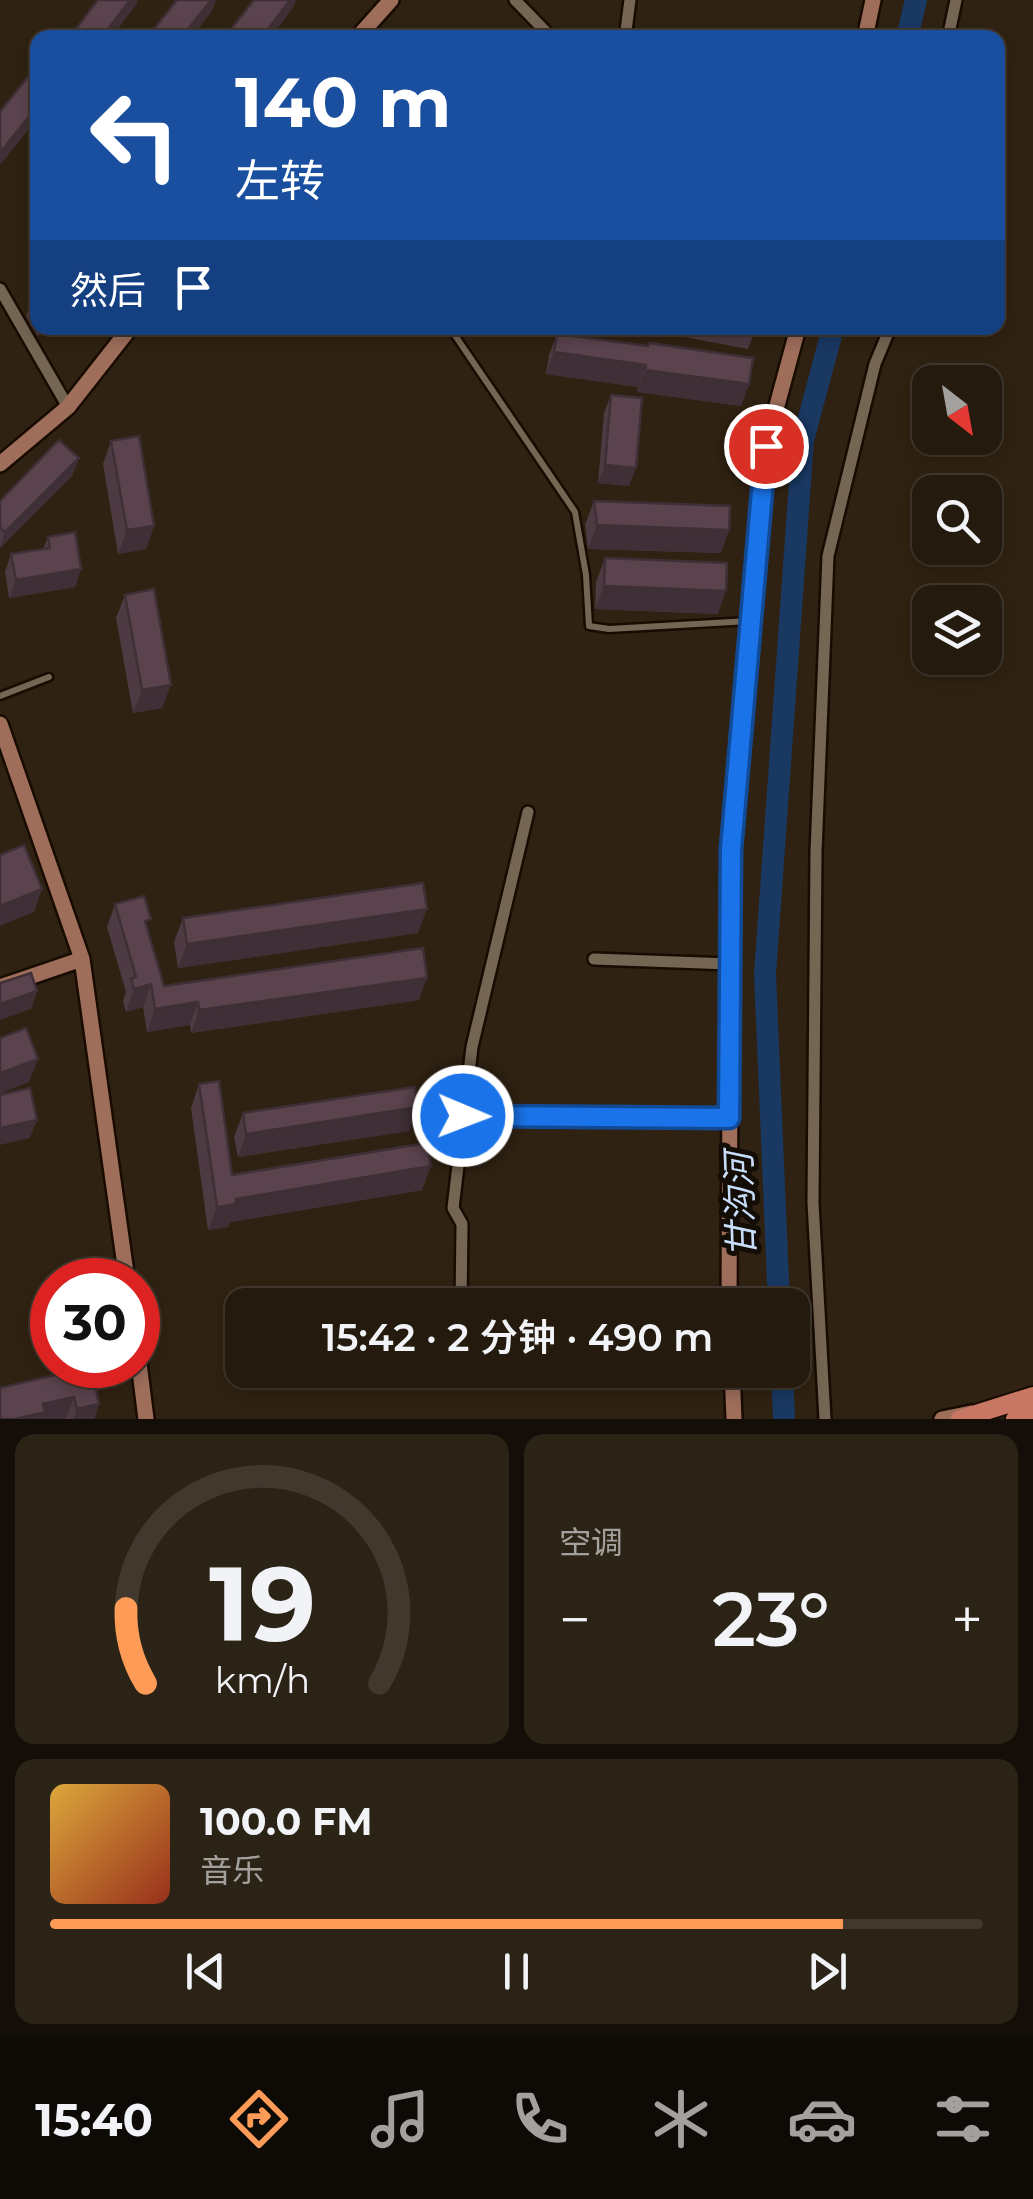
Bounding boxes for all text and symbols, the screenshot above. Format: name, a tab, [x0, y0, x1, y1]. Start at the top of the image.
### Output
text: 140 m	[235, 59, 451, 145]
icon: left	[70, 70, 200, 200]
text: 左转	[235, 153, 325, 208]
icon: arrive	[166, 260, 221, 315]
text: 然后	[70, 267, 146, 314]
north arrow	[912, 365, 1002, 455]
map controls	[912, 365, 1002, 675]
pin	[724, 404, 809, 489]
icon: arrive	[739, 419, 794, 474]
button: search	[912, 475, 1002, 565]
button: layers	[912, 585, 1002, 675]
position arrow	[411, 1064, 515, 1168]
water label: 甘沟河	[716, 1146, 763, 1258]
speed limit sign: 30	[30, 1258, 160, 1388]
text: 15:42 · 2 分钟 · 490 m	[322, 1314, 713, 1361]
text: 空调	[559, 1523, 623, 1562]
text: 19	[208, 1540, 316, 1667]
text: 23°	[712, 1573, 830, 1665]
text: −	[559, 1586, 591, 1653]
text: +	[951, 1586, 983, 1653]
text: km/h	[214, 1658, 310, 1702]
text: 100.0 FM	[200, 1798, 373, 1845]
text: 音乐	[200, 1851, 264, 1890]
icon: previous	[178, 1944, 233, 1999]
icon: pause	[489, 1944, 544, 1999]
icon: next	[800, 1944, 855, 1999]
icon: directions	[224, 2084, 294, 2154]
icon: music	[365, 2084, 435, 2154]
icon: phone	[505, 2084, 575, 2154]
icon: climate	[646, 2084, 716, 2154]
icon: car	[787, 2084, 857, 2154]
icon: filters	[928, 2084, 998, 2154]
text: 15:40	[35, 2092, 153, 2147]

